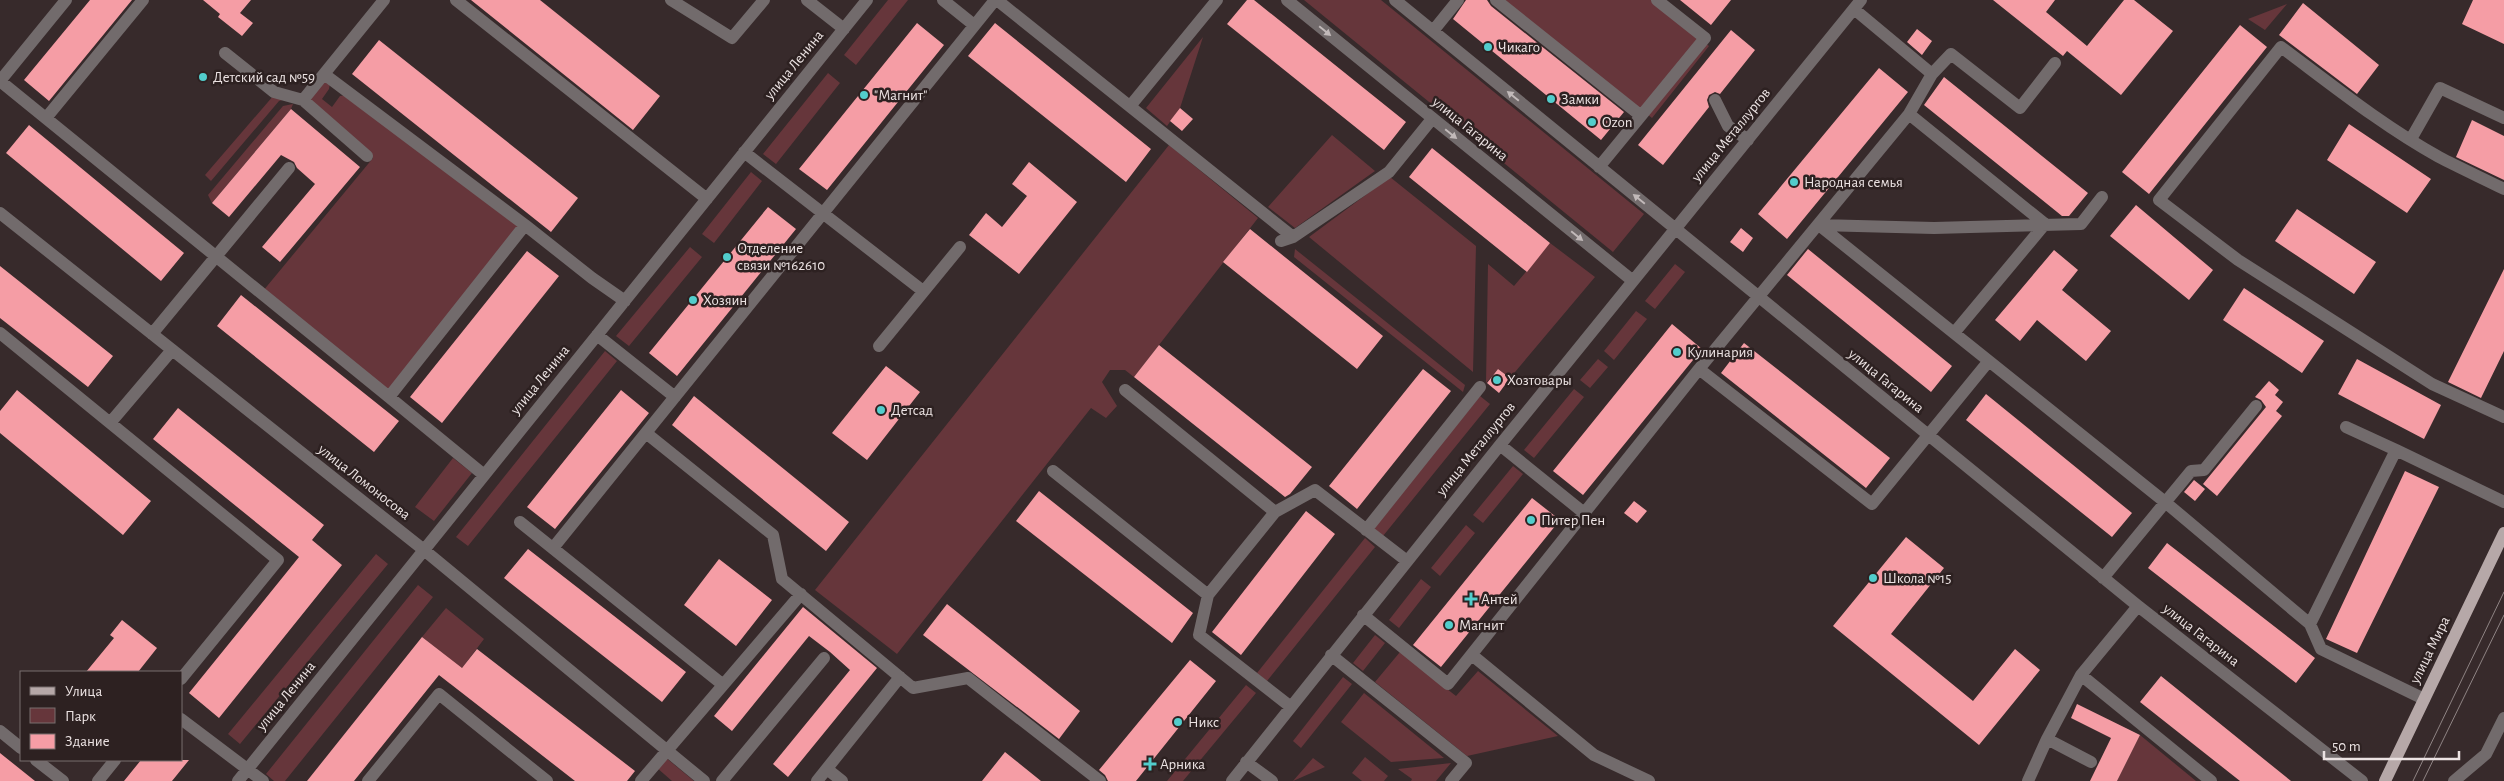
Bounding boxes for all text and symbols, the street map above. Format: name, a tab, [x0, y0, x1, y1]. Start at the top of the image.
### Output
one-way arrow	[1319, 25, 1331, 36]
street label: улица Ленина	[761, 27, 826, 103]
place label: Чикаго	[1498, 40, 1540, 55]
marker: Чикаго	[1482, 41, 1494, 53]
place label: Детский сад №59	[213, 70, 315, 85]
marker: Детский сад №59	[197, 71, 209, 83]
street label: улица Металлургов	[1688, 85, 1773, 186]
place label: "Магнит"	[874, 88, 927, 103]
marker: "Магнит"	[858, 89, 870, 101]
one-way arrow	[1507, 91, 1520, 102]
place label: Замки	[1561, 92, 1599, 107]
marker: Замки	[1545, 93, 1557, 105]
street label: улица Гагарина	[1429, 94, 1511, 164]
place label: Ozon	[1602, 115, 1632, 130]
marker: Ozon	[1586, 116, 1598, 128]
one-way arrow	[1444, 129, 1457, 139]
place label: Народная семья	[1804, 175, 1903, 190]
marker: Народная семья	[1788, 176, 1800, 188]
one-way arrow	[1633, 193, 1646, 204]
one-way arrow	[1570, 230, 1583, 241]
place label: Отделение связи №162610	[737, 241, 825, 273]
marker: Отделение связи №162610	[721, 251, 733, 263]
place label: Хозяин	[703, 293, 747, 308]
marker: Хозяин	[687, 294, 699, 306]
street label: улица Ленина	[507, 342, 572, 418]
place label: Кулинария	[1687, 345, 1753, 360]
marker: Кулинария	[1671, 346, 1683, 358]
street label: улица Гагарина	[1845, 346, 1927, 416]
place label: Хозтовары	[1507, 373, 1572, 388]
marker: Хозтовары	[1491, 374, 1503, 386]
street label: улица Металлургов	[1433, 399, 1518, 500]
place label: Детсад	[891, 403, 933, 418]
marker: Детсад	[875, 404, 887, 416]
street label: улица Ломоносова	[314, 441, 413, 523]
place label: Питер Пен	[1541, 513, 1605, 528]
marker: Питер Пен	[1525, 514, 1537, 526]
place label: Школа №15	[1883, 571, 1951, 586]
marker: Школа №15	[1867, 572, 1879, 584]
place label: Антей	[1481, 592, 1518, 607]
marker: Антей	[1465, 593, 1477, 605]
street label: улица Гагарина	[2159, 600, 2242, 669]
street label: улица Мира	[2407, 614, 2453, 687]
place label: Магнит	[1459, 618, 1505, 633]
marker: Магнит	[1443, 619, 1455, 631]
street label: улица Ленина	[253, 658, 318, 734]
legend	[20, 671, 182, 761]
text: Улица	[65, 684, 102, 699]
text: Парк	[65, 709, 96, 724]
place label: Никс	[1188, 715, 1219, 730]
marker: Никс	[1172, 716, 1184, 728]
scale bar	[2324, 728, 2459, 760]
text: Здание	[65, 734, 110, 749]
text: 50 m	[2332, 739, 2361, 754]
place label: Арника	[1160, 757, 1205, 772]
marker: Арника	[1144, 758, 1156, 770]

